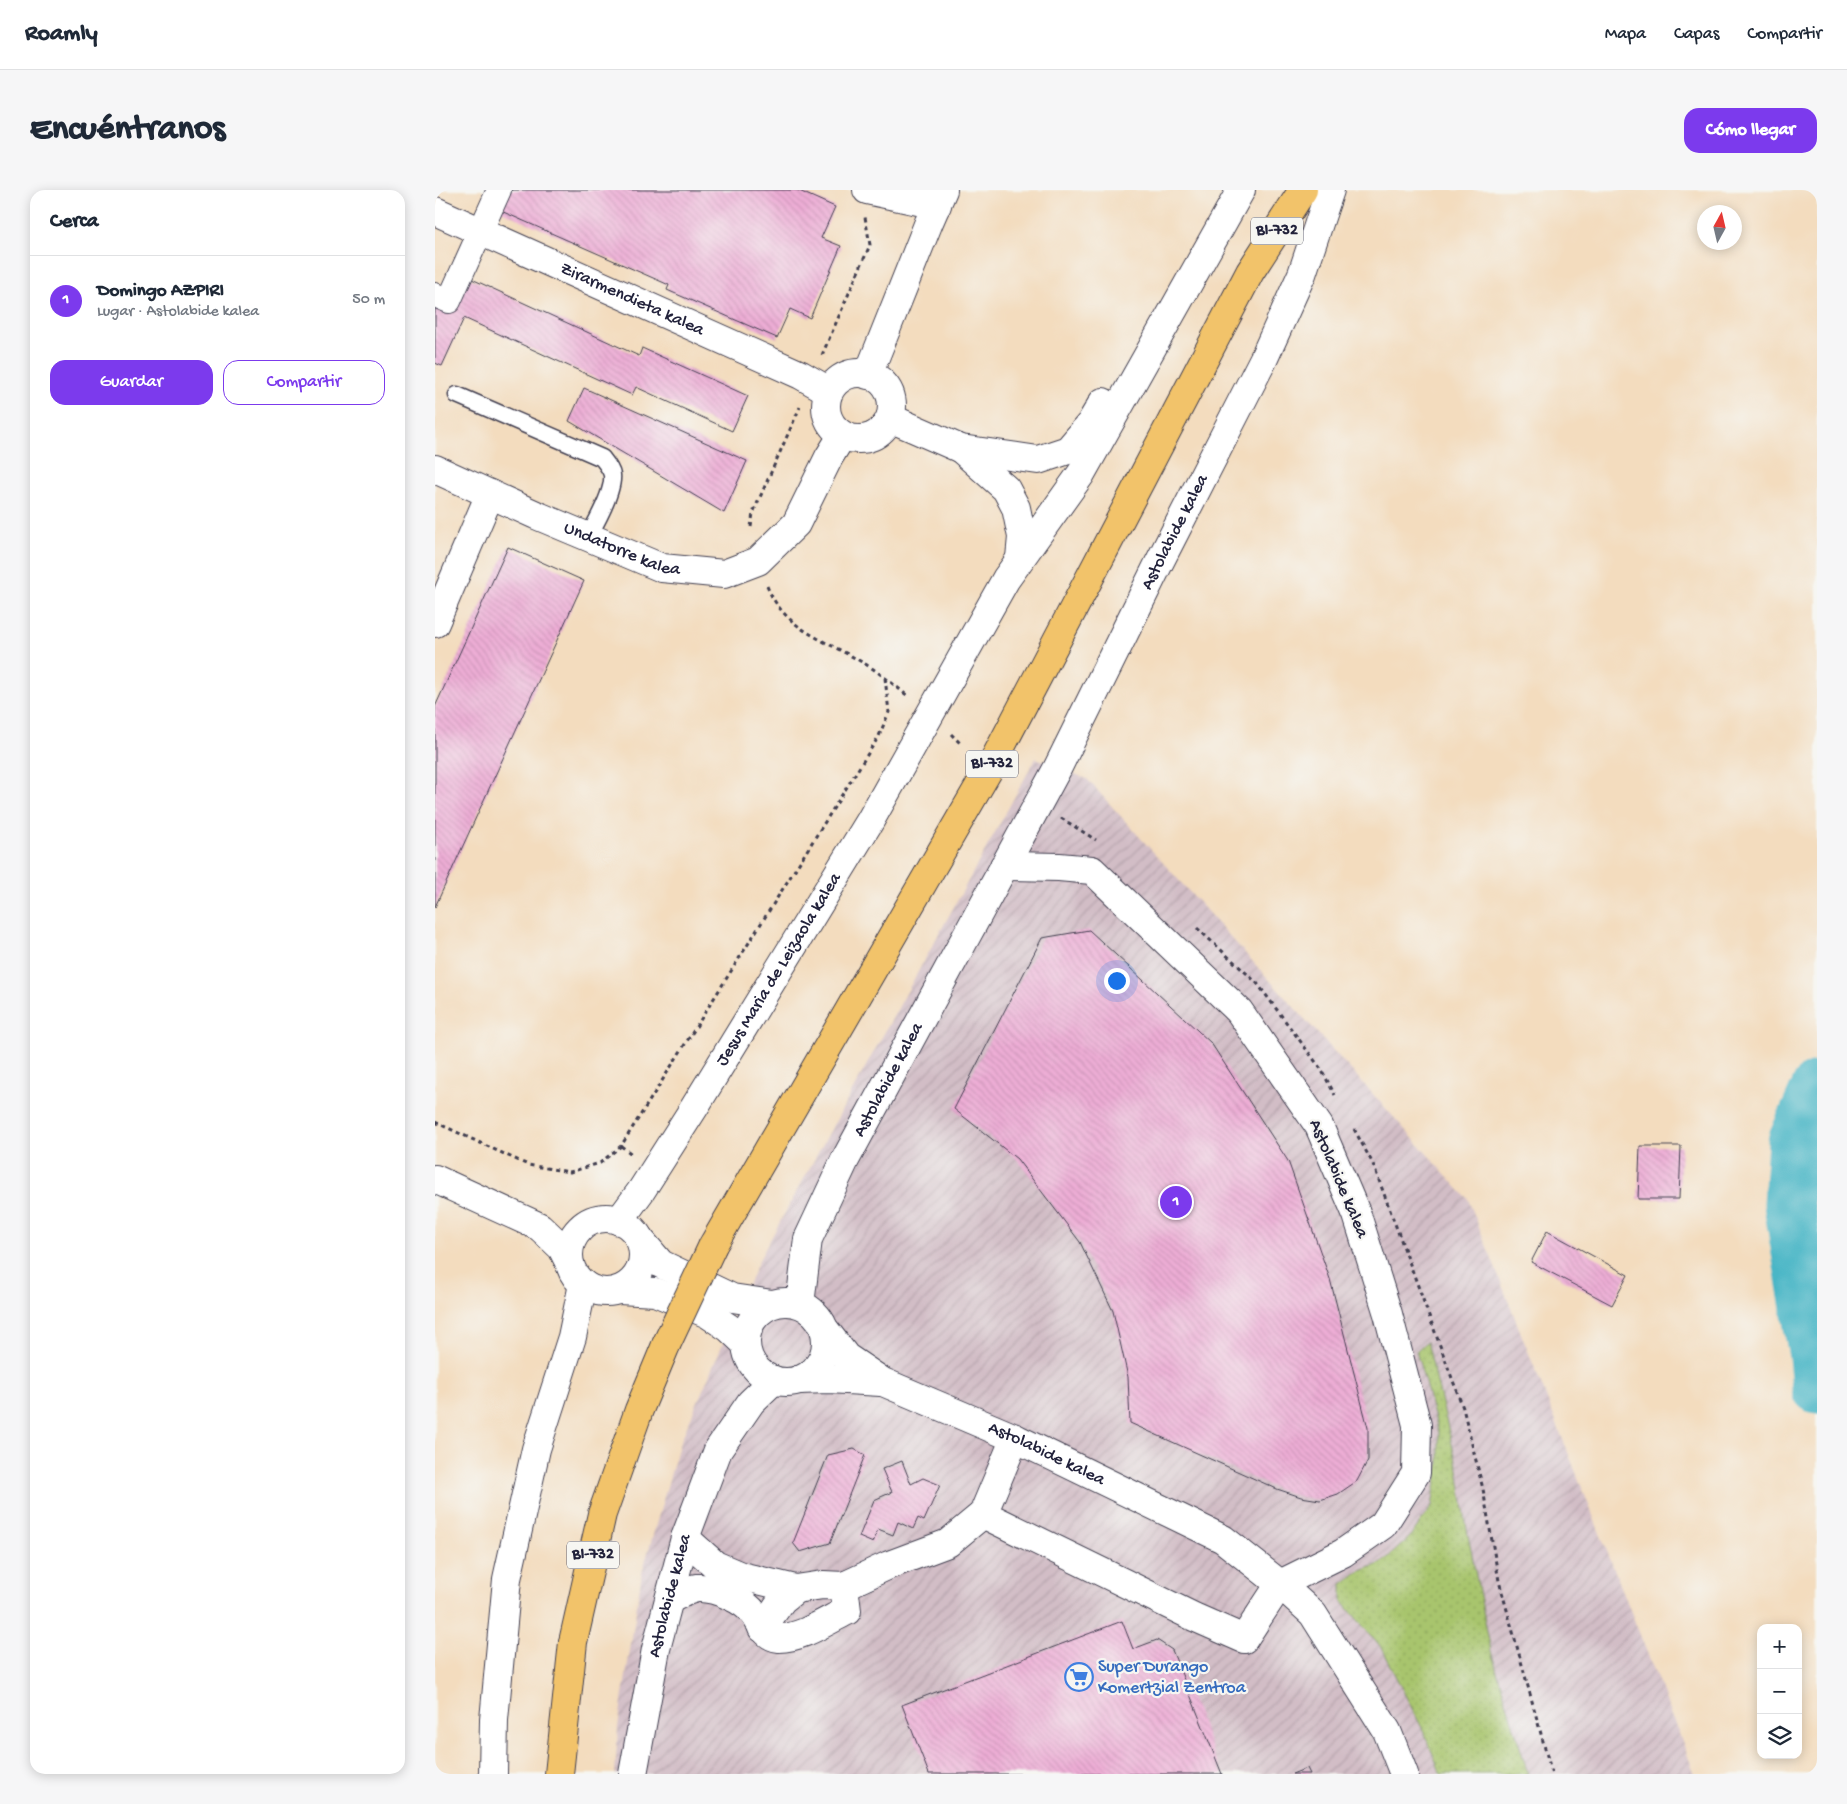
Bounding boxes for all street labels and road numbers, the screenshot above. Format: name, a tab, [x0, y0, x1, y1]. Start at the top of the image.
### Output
road number: BI-732	[1251, 217, 1303, 244]
street label: Zirarmendieta kalea	[557, 258, 708, 341]
street label: Astolabide kalea	[1137, 470, 1213, 593]
street label: Undatorre kalea	[561, 517, 682, 580]
road number: BI-732	[966, 750, 1018, 778]
street label: Jesus Maria de Leizaola kalea	[712, 868, 847, 1070]
street label: Astolabide kalea	[849, 1018, 928, 1140]
street label: Astolabide kalea	[1304, 1117, 1373, 1242]
street label: Astolabide kalea	[985, 1417, 1109, 1491]
street label: Astolabide kalea	[644, 1531, 696, 1659]
road number: BI-732	[567, 1542, 619, 1568]

